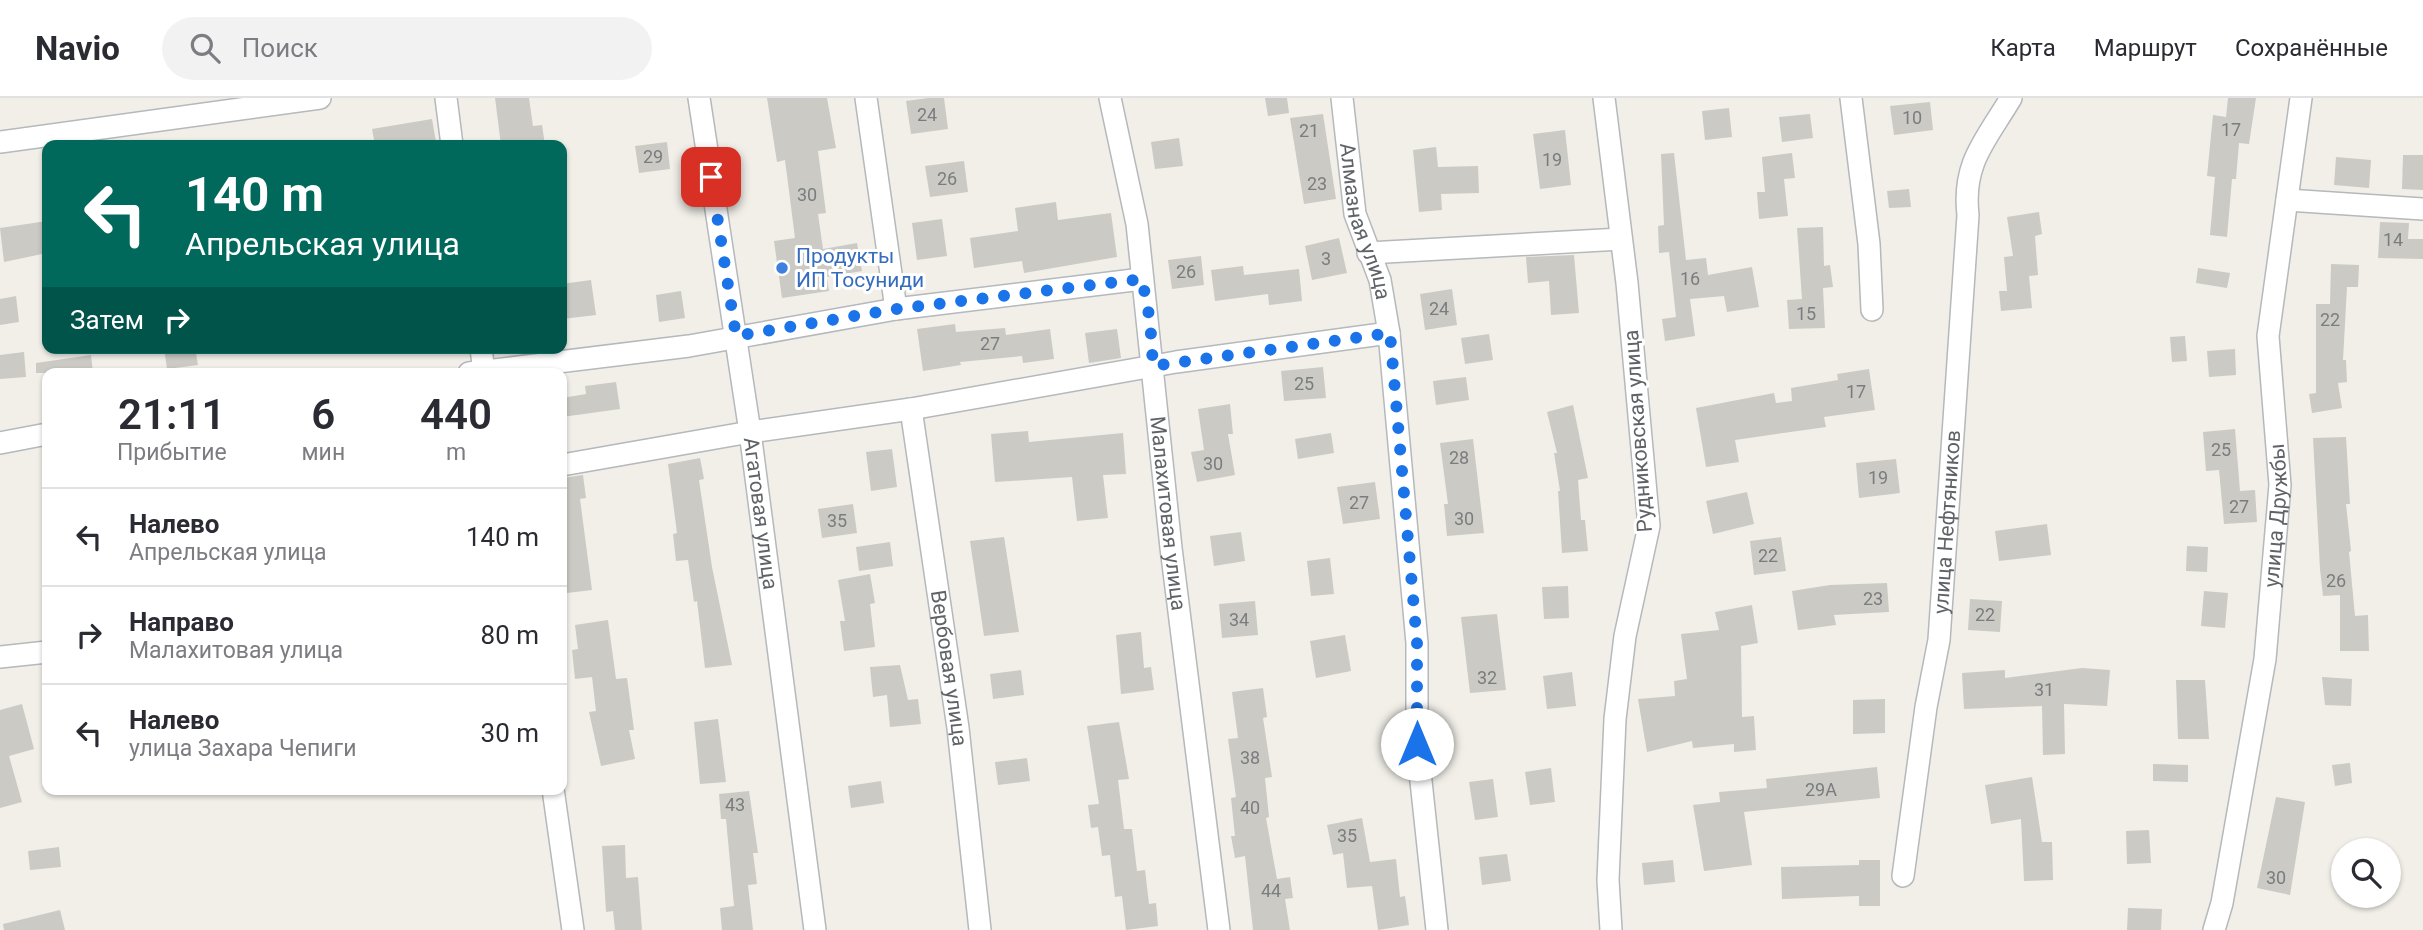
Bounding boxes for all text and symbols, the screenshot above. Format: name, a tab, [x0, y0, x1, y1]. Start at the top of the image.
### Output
search box	[162, 17, 652, 80]
text: Navio	[35, 29, 120, 68]
icon: search	[186, 29, 224, 67]
text: Поиск	[242, 33, 318, 63]
text: Карта	[1990, 34, 2056, 62]
text: Маршрут	[2094, 34, 2197, 62]
text: Сохранённые	[2235, 34, 2388, 62]
house number: 24	[917, 104, 937, 125]
house number: 10	[1902, 107, 1922, 128]
house number: 17	[2221, 119, 2241, 140]
house number: 21	[1299, 120, 1319, 141]
street label: Алмазная улица	[1335, 142, 1395, 301]
house number: 29	[643, 146, 663, 167]
pin	[681, 147, 741, 207]
house number: 19	[1542, 149, 1562, 170]
icon: arrive	[692, 158, 730, 196]
text: 140 m	[185, 166, 324, 223]
icon: left	[70, 168, 161, 259]
house number: 26	[937, 168, 957, 189]
house number: 23	[1307, 173, 1327, 194]
house number: 30	[797, 184, 817, 205]
text: Апрельская улица	[185, 225, 460, 263]
house number: 14	[2383, 229, 2403, 250]
place label: Продукты ИП Тосуниди	[796, 244, 924, 292]
house number: 3	[1321, 248, 1331, 269]
marker: Продукты ИП Тосуниди	[774, 260, 790, 276]
house number: 26	[1176, 261, 1196, 282]
house number: 16	[1680, 268, 1700, 289]
house number: 24	[1429, 298, 1449, 319]
icon: right	[158, 301, 196, 339]
house number: 15	[1796, 303, 1816, 324]
text: Затем	[70, 305, 144, 335]
house number: 22	[2320, 309, 2340, 330]
street label: Рудниковская улица	[1619, 329, 1657, 533]
house number: 27	[980, 333, 1000, 354]
house number: 25	[1294, 373, 1314, 394]
house number: 17	[1846, 381, 1866, 402]
text: 21:11	[118, 390, 225, 439]
text: 6	[311, 390, 335, 439]
text: 440	[420, 390, 492, 439]
street label: Малахитовая улица	[1145, 415, 1191, 612]
street label: улица Нефтяников	[1929, 429, 1965, 615]
street label: Агатовая улица	[739, 436, 782, 591]
text: Прибытие	[117, 439, 227, 466]
text: мин	[302, 439, 345, 466]
text: m	[446, 439, 466, 466]
house number: 25	[2211, 439, 2231, 460]
street label: улица Дружбы	[2259, 443, 2292, 588]
house number: 28	[1449, 447, 1469, 468]
house number: 30	[1203, 453, 1223, 474]
house number: 19	[1868, 467, 1888, 488]
house number: 27	[1349, 492, 1369, 513]
house number: 27	[2229, 496, 2249, 517]
house number: 30	[1454, 508, 1474, 529]
text: Налево	[129, 509, 219, 539]
house number: 35	[827, 510, 847, 531]
icon: left	[70, 518, 108, 556]
text: 140 m	[466, 522, 539, 552]
text: Апрельская улица	[129, 539, 327, 566]
house number: 22	[1758, 545, 1778, 566]
house number: 26	[2326, 570, 2346, 591]
house number: 23	[1863, 588, 1883, 609]
street label: Вербовая улица	[926, 589, 972, 748]
house number: 22	[1975, 604, 1995, 625]
text: Направо	[129, 607, 234, 637]
house number: 34	[1229, 609, 1249, 630]
icon: right	[70, 616, 108, 654]
text: 80 m	[481, 620, 539, 650]
text: Малахитовая улица	[129, 637, 343, 664]
house number: 32	[1477, 667, 1497, 688]
house number: 31	[2034, 679, 2054, 700]
text: Налево	[129, 705, 219, 735]
position arrow	[1380, 707, 1454, 781]
icon: left	[70, 714, 108, 752]
text: 30 m	[481, 718, 539, 748]
text: улица Захара Чепиги	[129, 735, 356, 762]
house number: 38	[1240, 747, 1260, 768]
house number: 29А	[1805, 779, 1837, 800]
house number: 43	[725, 794, 745, 815]
house number: 40	[1240, 797, 1260, 818]
house number: 35	[1337, 825, 1357, 846]
map controls	[2331, 838, 2401, 908]
button: search	[2331, 838, 2401, 908]
house number: 30	[2266, 867, 2286, 888]
house number: 44	[1261, 880, 1281, 901]

